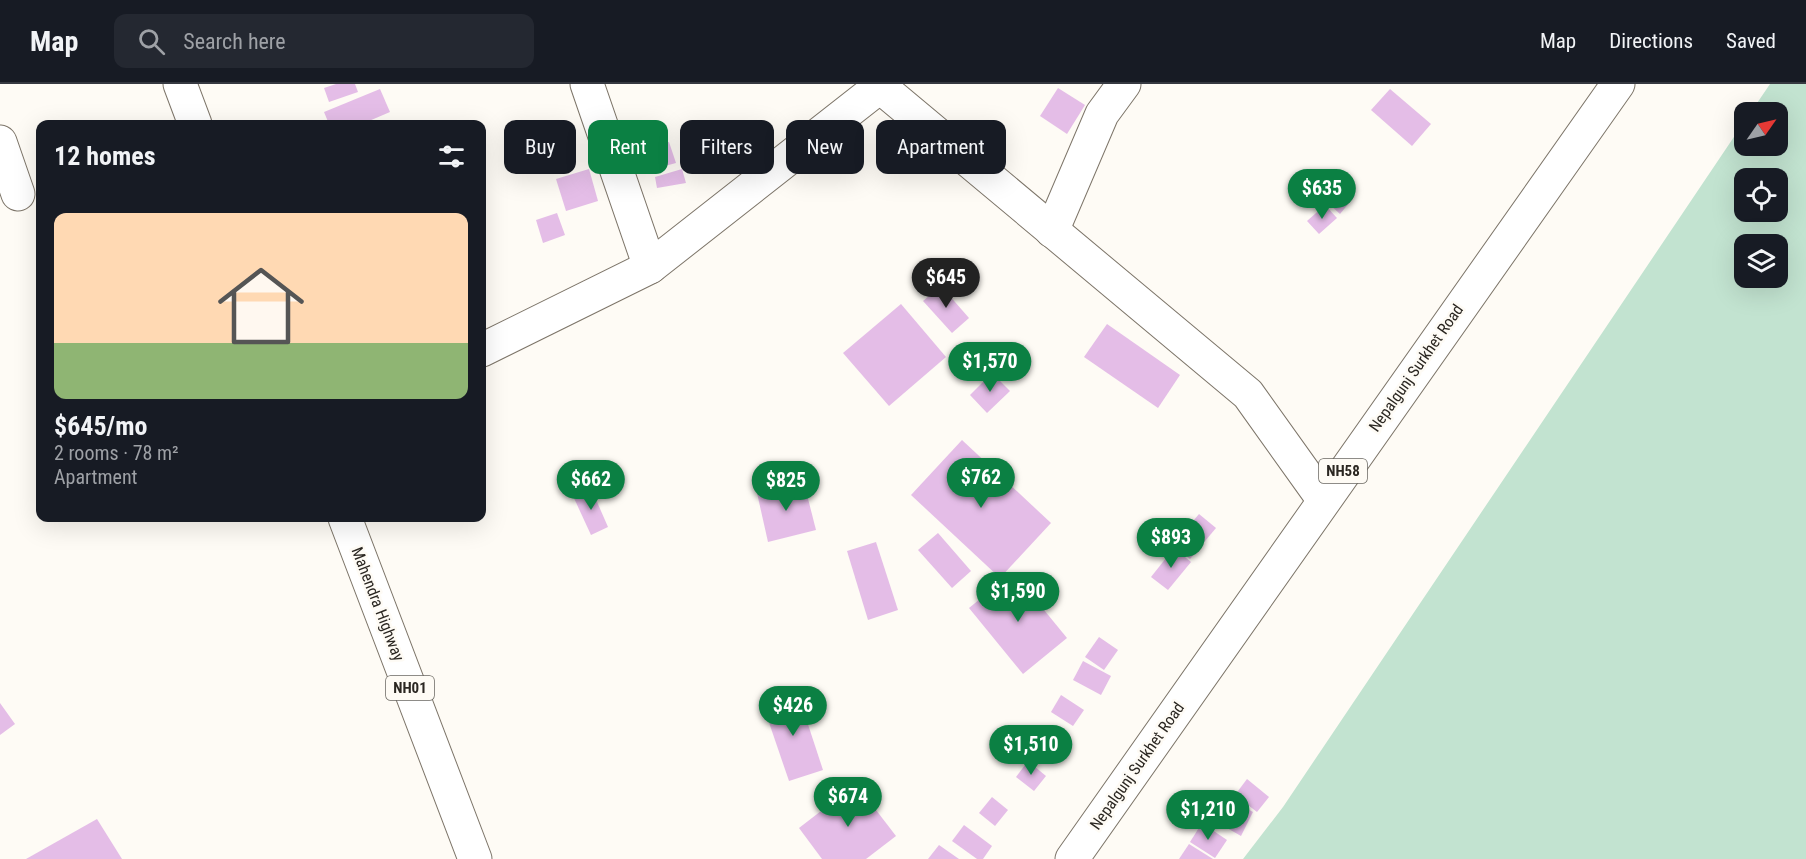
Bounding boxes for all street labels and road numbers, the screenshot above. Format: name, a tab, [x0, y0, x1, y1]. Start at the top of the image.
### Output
street label: Nepalgunj Surkhet Road	[1365, 301, 1467, 435]
road number: NH58	[1319, 459, 1367, 483]
street label: Mahendra Highway	[348, 544, 409, 664]
road number: NH01	[386, 676, 434, 700]
street label: Nepalgunj Surkhet Road	[1086, 699, 1188, 833]

